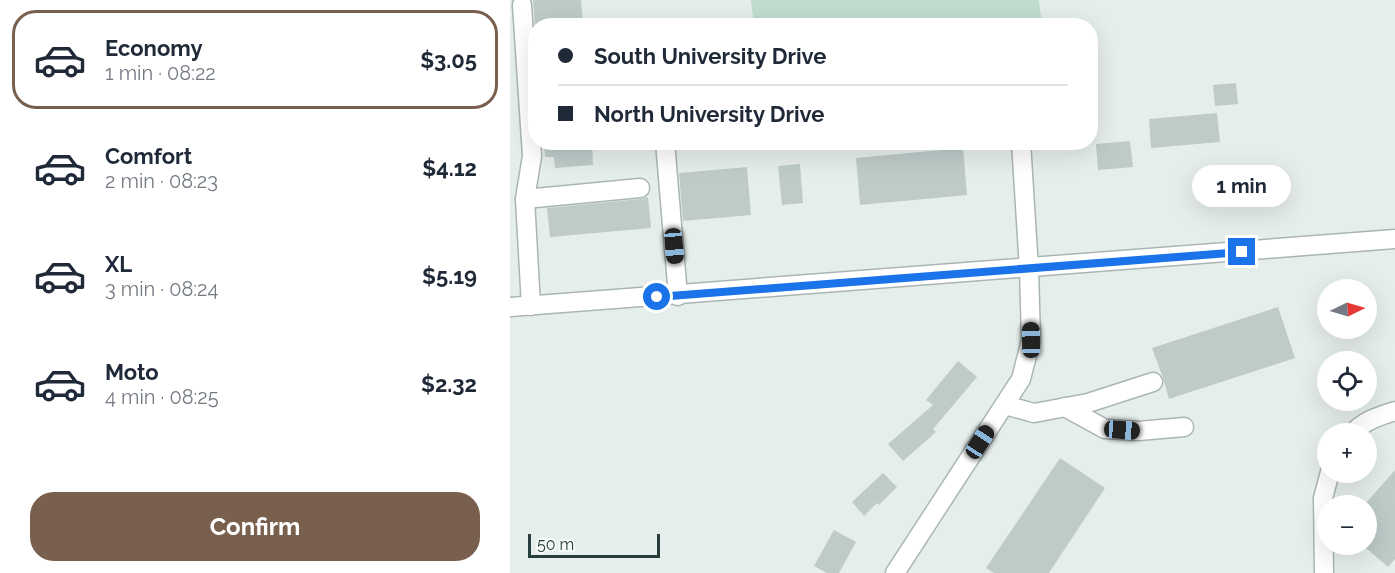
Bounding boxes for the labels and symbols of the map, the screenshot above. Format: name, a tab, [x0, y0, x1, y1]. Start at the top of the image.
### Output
callout: 1 min	[1192, 165, 1292, 207]
car	[663, 227, 685, 265]
route end	[1228, 238, 1255, 265]
north arrow	[1317, 279, 1377, 339]
route start	[643, 283, 670, 310]
car	[1022, 322, 1040, 358]
car	[1103, 420, 1141, 440]
car	[963, 422, 997, 462]
scale bar	[528, 531, 660, 558]

